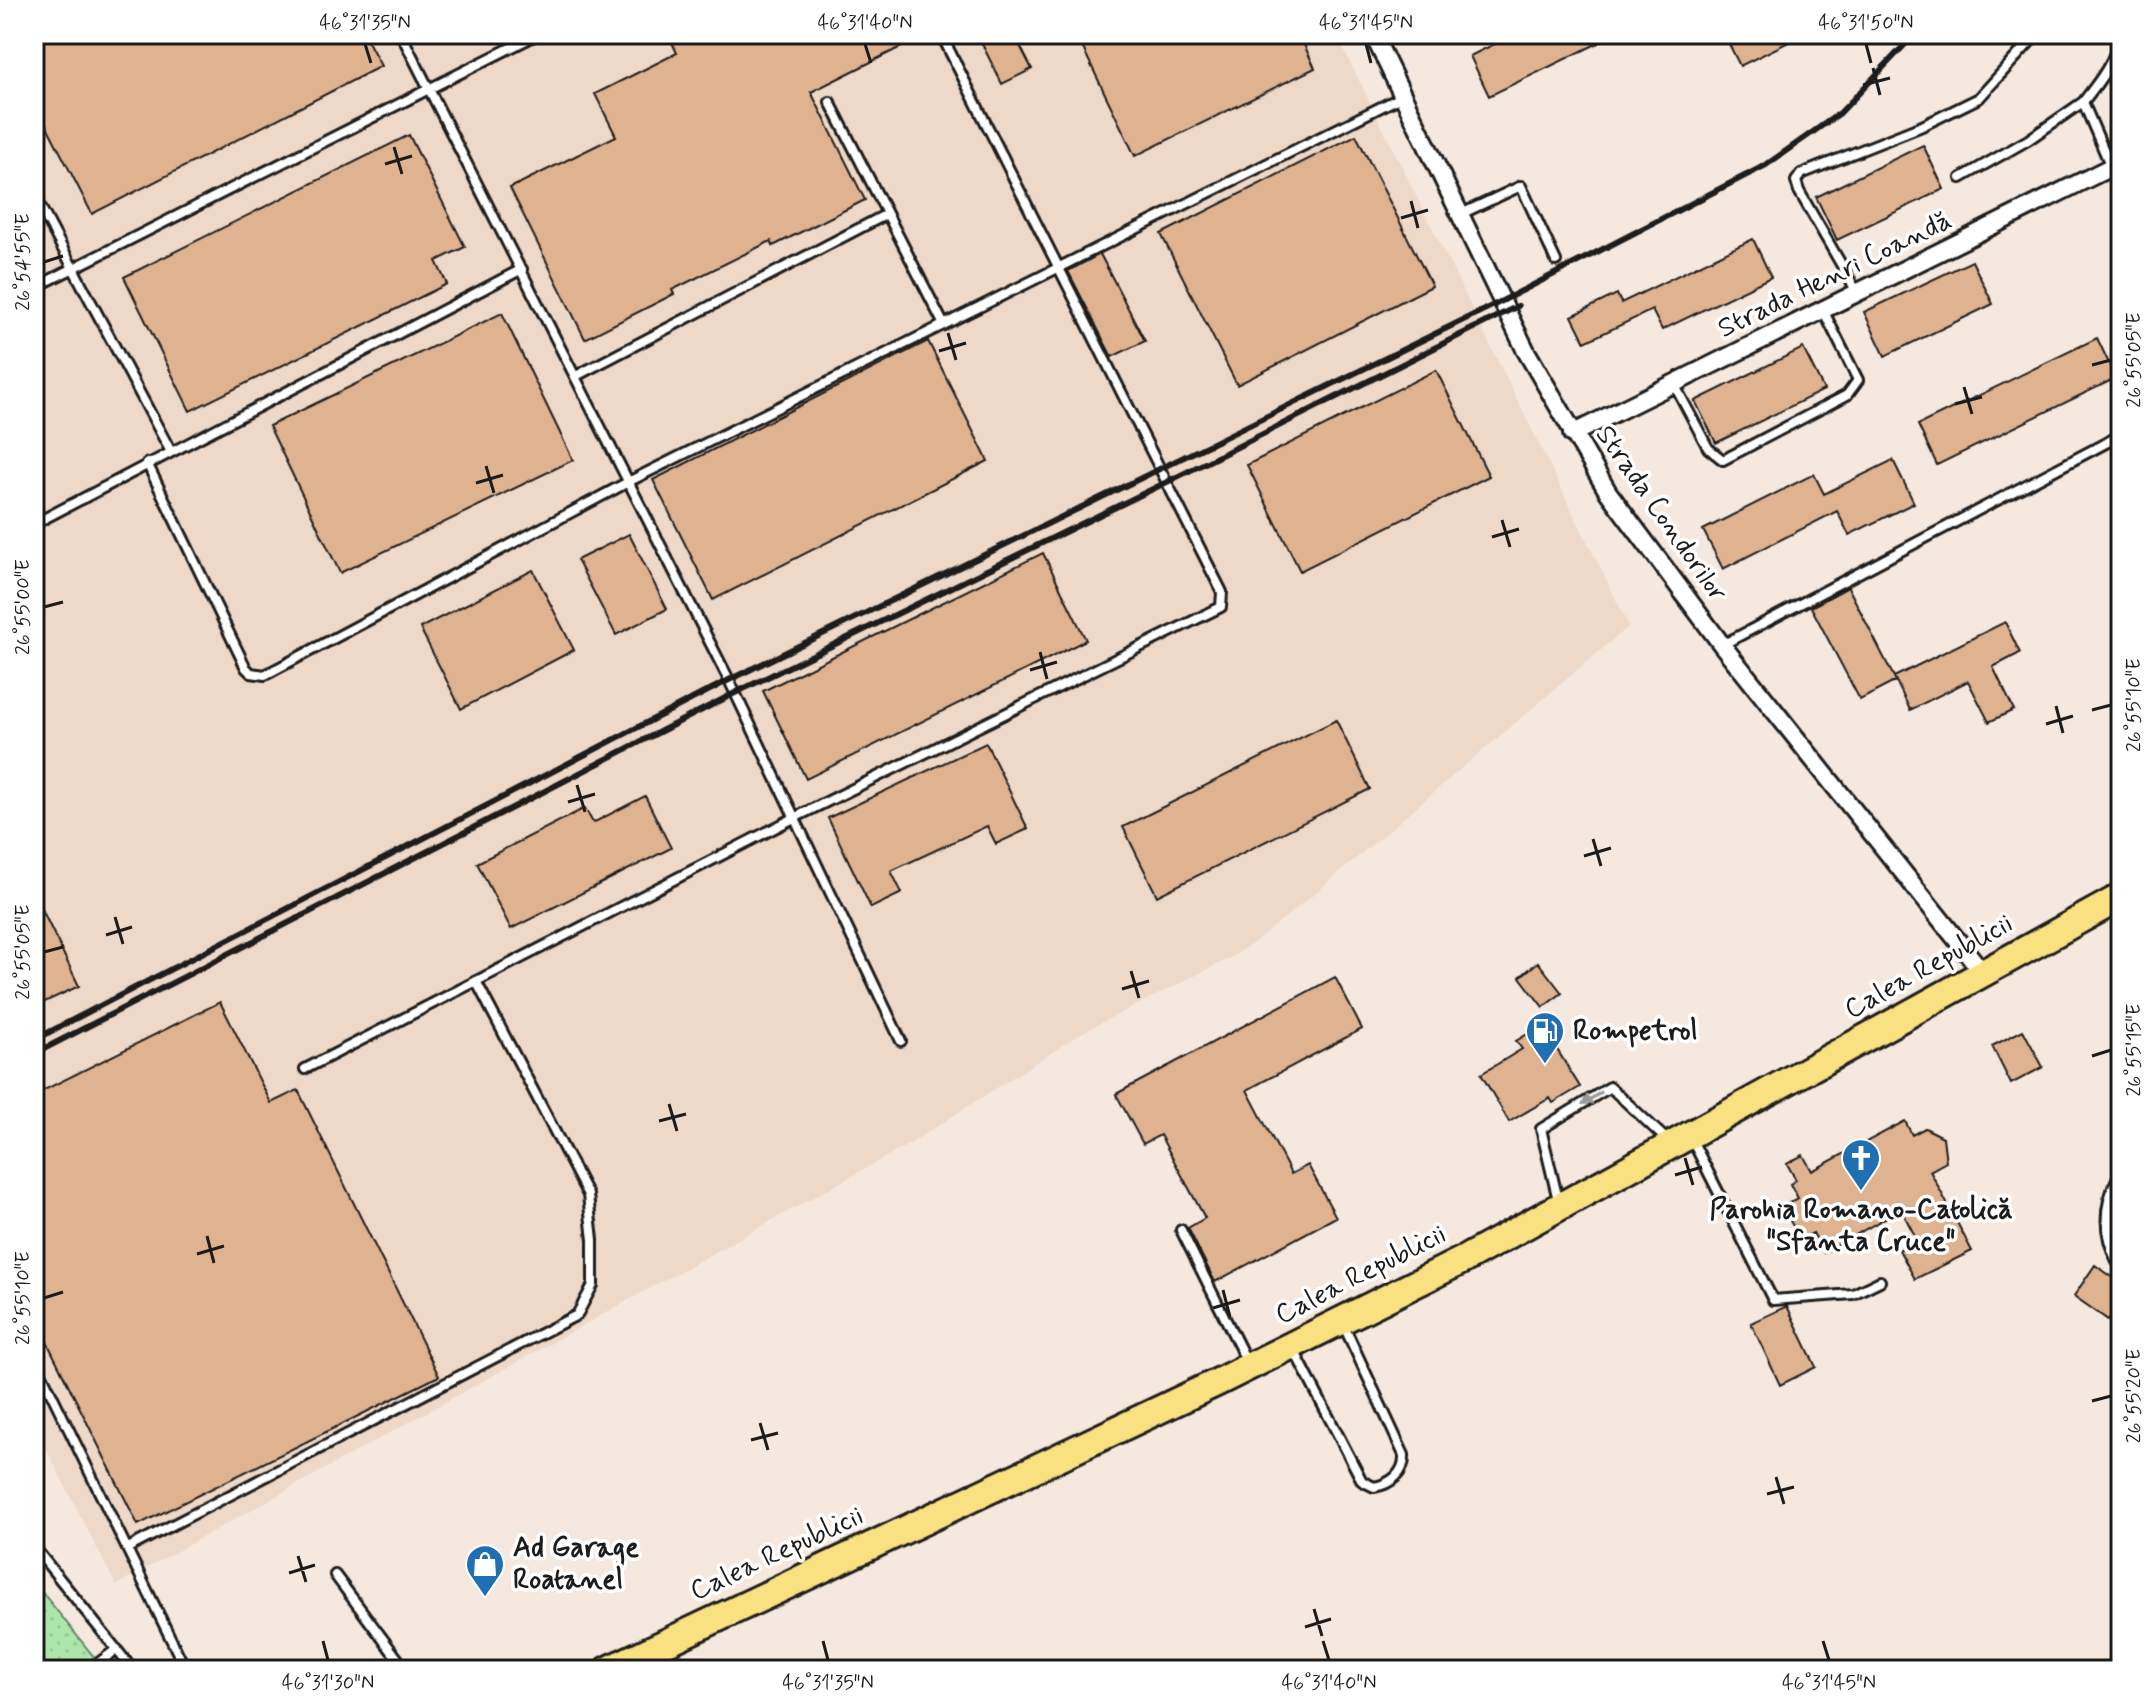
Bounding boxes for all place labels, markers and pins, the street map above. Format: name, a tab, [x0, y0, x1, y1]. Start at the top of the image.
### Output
fuel station icon: Rompetrol	[1524, 1010, 1566, 1065]
place label: Rompetrol	[1573, 1013, 1697, 1050]
church icon: Parohia Romano-Catolică "Sfanta Cruce"	[1840, 1137, 1882, 1192]
place label: Parohia Romano-Catolică "Sfanta Cruce"	[1709, 1192, 2013, 1261]
place label: Ad Garage Roatanel	[513, 1530, 639, 1599]
shop icon: Ad Garage Roatanel	[464, 1543, 506, 1598]

